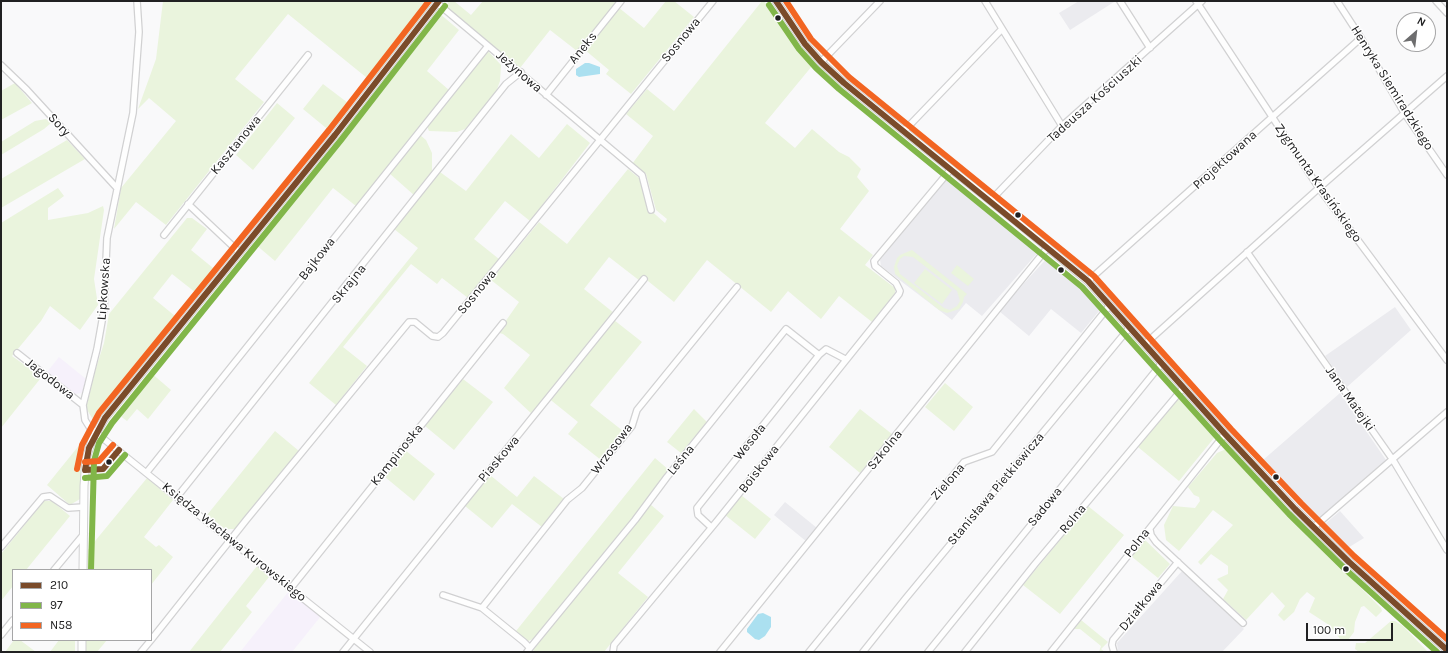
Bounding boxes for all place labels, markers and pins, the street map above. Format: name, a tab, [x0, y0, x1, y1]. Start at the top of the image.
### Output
unlabelled marker	[773, 13, 783, 23]
unlabelled marker	[1013, 210, 1023, 220]
unlabelled marker	[1056, 265, 1066, 275]
unlabelled marker	[104, 457, 114, 467]
unlabelled marker	[1271, 472, 1281, 482]
unlabelled marker	[1341, 564, 1351, 574]

